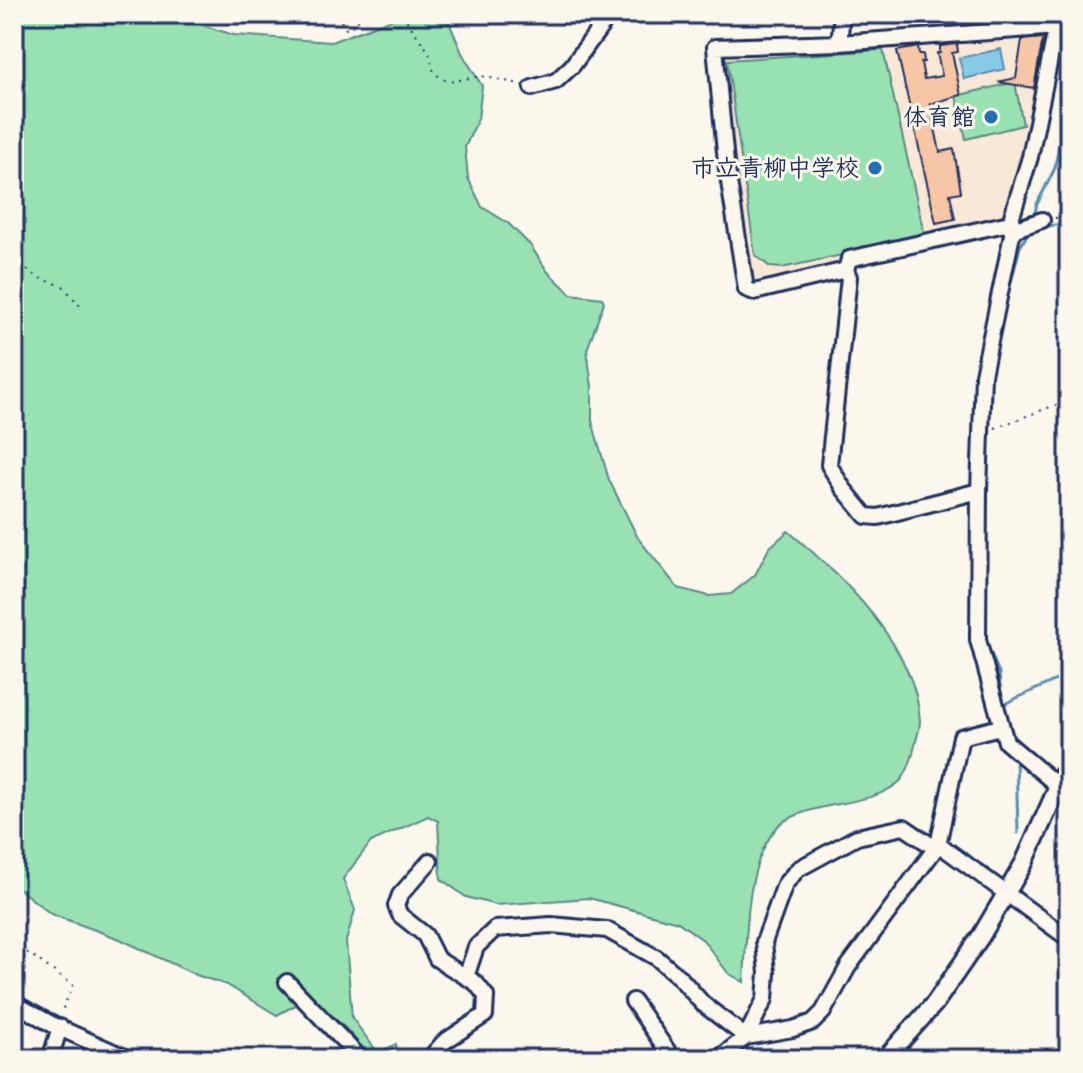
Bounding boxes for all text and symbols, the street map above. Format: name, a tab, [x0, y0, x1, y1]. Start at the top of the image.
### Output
place label: 体育館	[903, 101, 975, 135]
marker: 体育館	[982, 108, 1000, 126]
place label: 市立青柳中学校	[691, 152, 859, 186]
marker: 市立青柳中学校	[866, 159, 884, 177]

